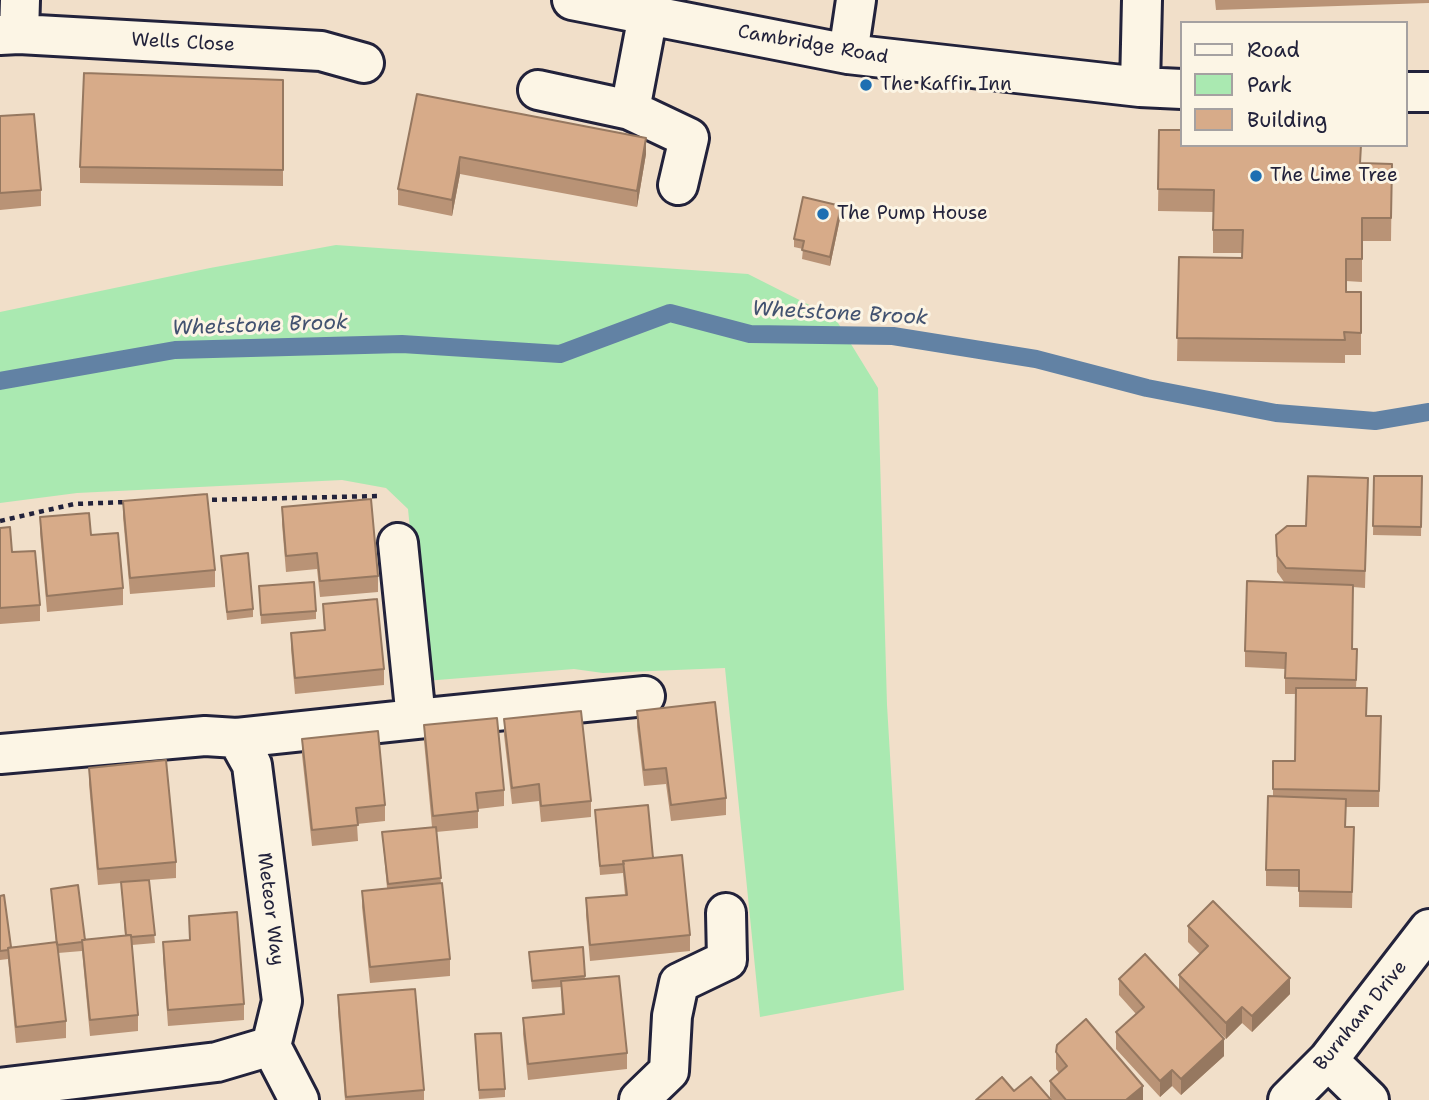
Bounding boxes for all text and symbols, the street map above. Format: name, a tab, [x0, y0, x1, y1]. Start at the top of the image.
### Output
street label: Cambridge Road	[736, 21, 890, 69]
legend	[1180, 21, 1408, 147]
street label: Wells Close	[131, 29, 235, 57]
text: Road	[1247, 36, 1300, 64]
text: Park	[1247, 71, 1292, 99]
place label: The Kaffir Inn	[880, 74, 1012, 96]
marker: The Kaffir Inn	[858, 77, 874, 93]
text: Building	[1247, 106, 1327, 134]
place label: The Lime Tree	[1270, 165, 1398, 187]
marker: The Lime Tree	[1248, 168, 1264, 184]
place label: The Pump House	[837, 203, 988, 225]
marker: The Pump House	[815, 206, 831, 222]
water label: Whetstone Brook	[751, 297, 929, 331]
water label: Whetstone Brook	[172, 310, 348, 342]
street label: Meteor Way	[252, 851, 288, 967]
street label: Burnham Drive	[1310, 956, 1412, 1076]

